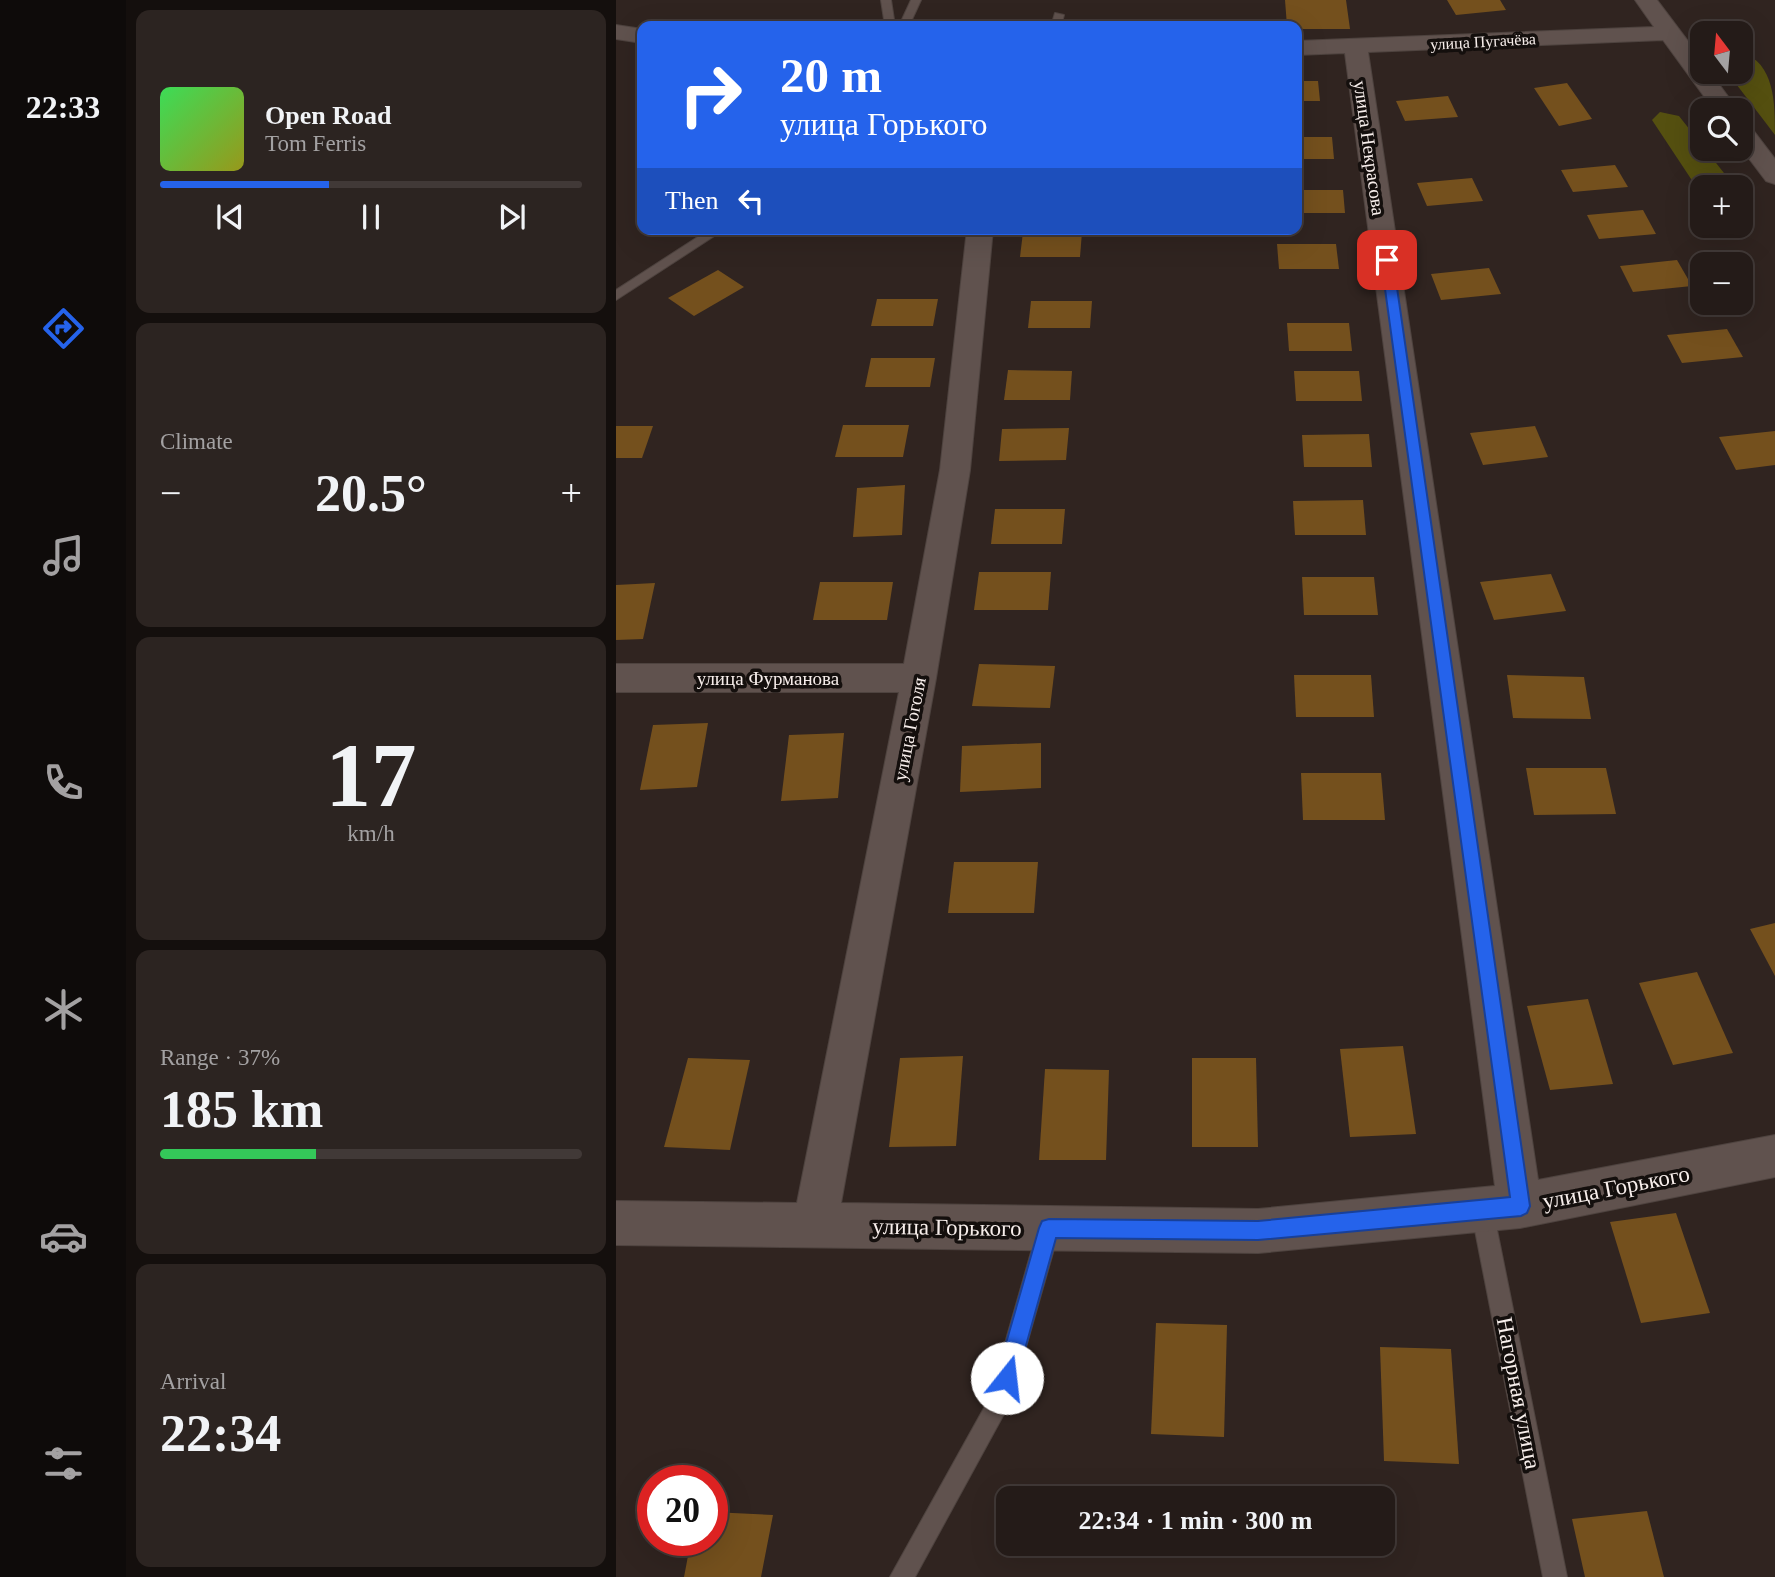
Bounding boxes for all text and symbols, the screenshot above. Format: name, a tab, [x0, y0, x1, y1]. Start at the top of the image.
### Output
north arrow	[1690, 21, 1754, 84]
map controls	[1690, 21, 1753, 315]
street label: улица Пугачёва	[1430, 30, 1536, 54]
text: 20 m	[780, 48, 882, 103]
icon: right	[665, 49, 756, 140]
street label: улица Некрасова	[1350, 79, 1389, 217]
text: 22:33	[26, 89, 100, 125]
button: search	[1690, 98, 1753, 161]
text: Open Road	[265, 101, 391, 130]
text: улица Горького	[780, 106, 988, 142]
text: Tom Ferris	[265, 131, 366, 156]
button: +	[1690, 175, 1753, 238]
icon: left	[732, 182, 770, 220]
text: Then	[665, 186, 718, 215]
icon: previous	[211, 198, 249, 236]
icon: pause	[352, 198, 390, 236]
icon: next	[493, 198, 531, 236]
pin	[1357, 230, 1417, 290]
icon: arrive	[1368, 241, 1406, 279]
button: −	[1690, 252, 1753, 315]
icon: directions	[39, 304, 88, 353]
text: Climate	[160, 429, 233, 454]
text: 20.5°	[315, 465, 427, 522]
text: −	[160, 472, 181, 514]
text: +	[561, 472, 582, 514]
icon: music	[39, 531, 88, 580]
street label: улица Фурманова	[697, 668, 840, 689]
street label: улица Гоголя	[889, 675, 930, 783]
text: 17	[326, 725, 417, 826]
icon: phone	[39, 758, 88, 807]
text: km/h	[347, 821, 395, 846]
icon: climate	[39, 985, 88, 1034]
text: Range · 37%	[160, 1045, 280, 1070]
text: 185 km	[160, 1081, 323, 1138]
street label: улица Горького	[1540, 1161, 1692, 1214]
icon: car	[39, 1212, 88, 1261]
street label: улица Горького	[872, 1214, 1022, 1241]
street label: Нагорная улица	[1492, 1315, 1546, 1471]
position arrow	[970, 1341, 1044, 1415]
text: Arrival	[160, 1369, 226, 1394]
text: 22:34	[160, 1405, 281, 1462]
icon: filters	[39, 1439, 88, 1488]
speed limit sign: 20	[637, 1465, 728, 1556]
text: 22:34 · 1 min · 300 m	[1079, 1506, 1313, 1535]

